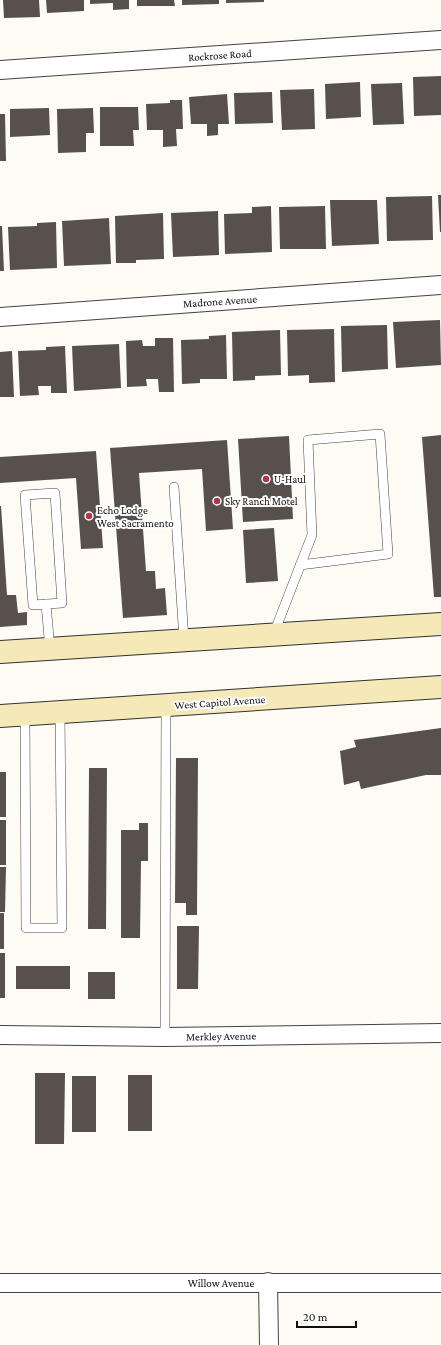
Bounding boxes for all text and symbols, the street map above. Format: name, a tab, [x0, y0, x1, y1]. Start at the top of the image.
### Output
street label: Rockrose Road	[188, 47, 252, 63]
street label: Madrone Avenue	[182, 292, 258, 310]
place label: U-Haul	[274, 473, 306, 485]
marker: U-Haul	[261, 474, 271, 484]
place label: Sky Ranch Motel	[225, 495, 298, 508]
marker: Sky Ranch Motel	[212, 496, 222, 506]
place label: Echo Lodge West Sacramento	[97, 504, 174, 529]
marker: Echo Lodge West Sacramento	[84, 511, 94, 521]
street label: West Capitol Avenue	[174, 693, 266, 712]
street label: Merkley Avenue	[186, 1029, 256, 1044]
street label: Willow Avenue	[188, 1277, 254, 1289]
scale bar	[297, 1303, 356, 1329]
text: 20 m	[303, 1310, 328, 1324]

